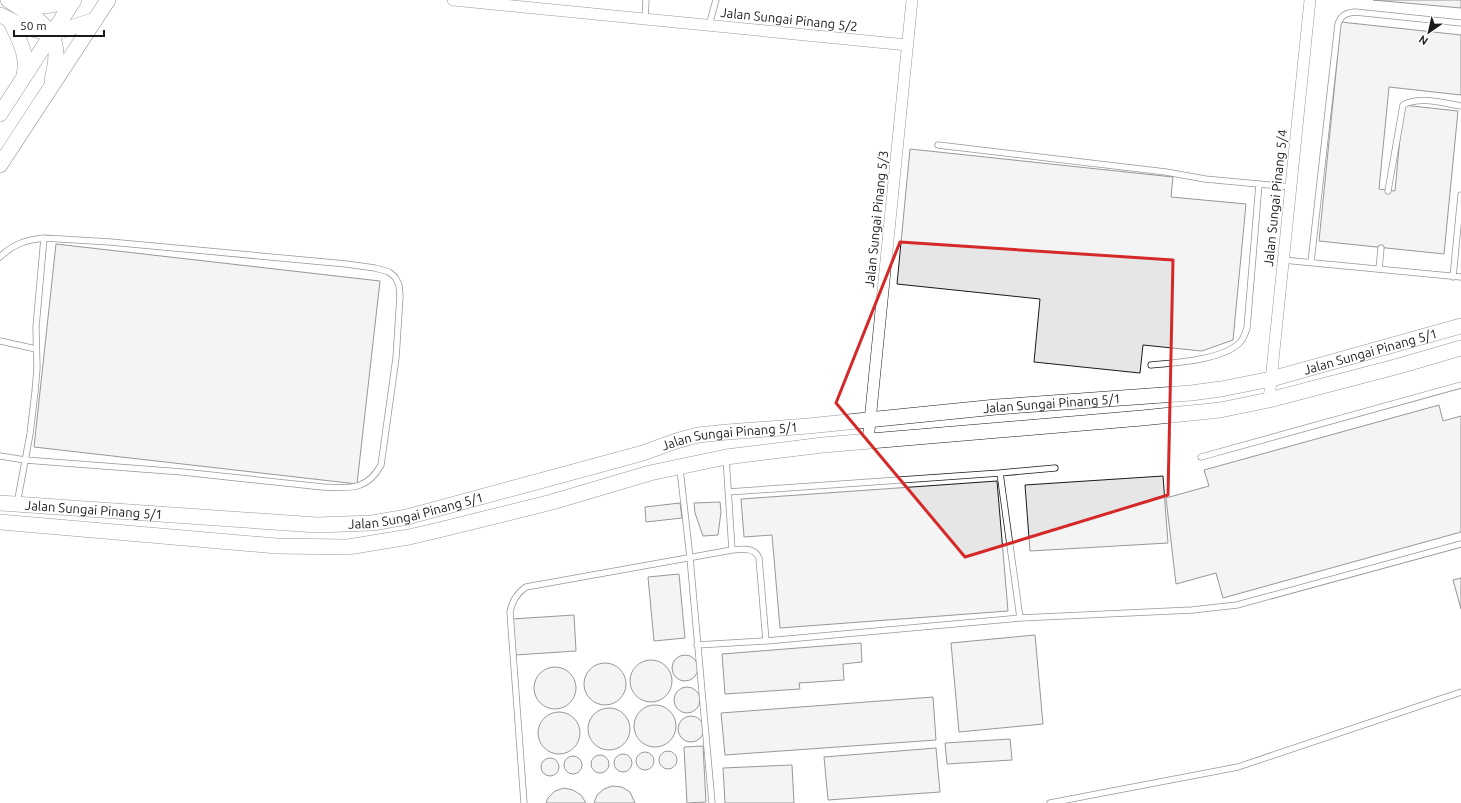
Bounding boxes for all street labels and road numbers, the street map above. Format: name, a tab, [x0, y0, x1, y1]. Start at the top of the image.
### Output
street label: Jalan Sungai Pinang 5/2	[720, 5, 858, 33]
street label: Jalan Sungai Pinang 5/4	[1261, 129, 1289, 267]
street label: Jalan Sungai Pinang 5/3	[862, 150, 890, 288]
street label: Jalan Sungai Pinang 5/1	[1302, 326, 1439, 377]
street label: Jalan Sungai Pinang 5/1	[982, 391, 1121, 415]
street label: Jalan Sungai Pinang 5/1	[660, 420, 798, 453]
street label: Jalan Sungai Pinang 5/1	[348, 490, 485, 531]
street label: Jalan Sungai Pinang 5/1	[24, 498, 163, 521]

